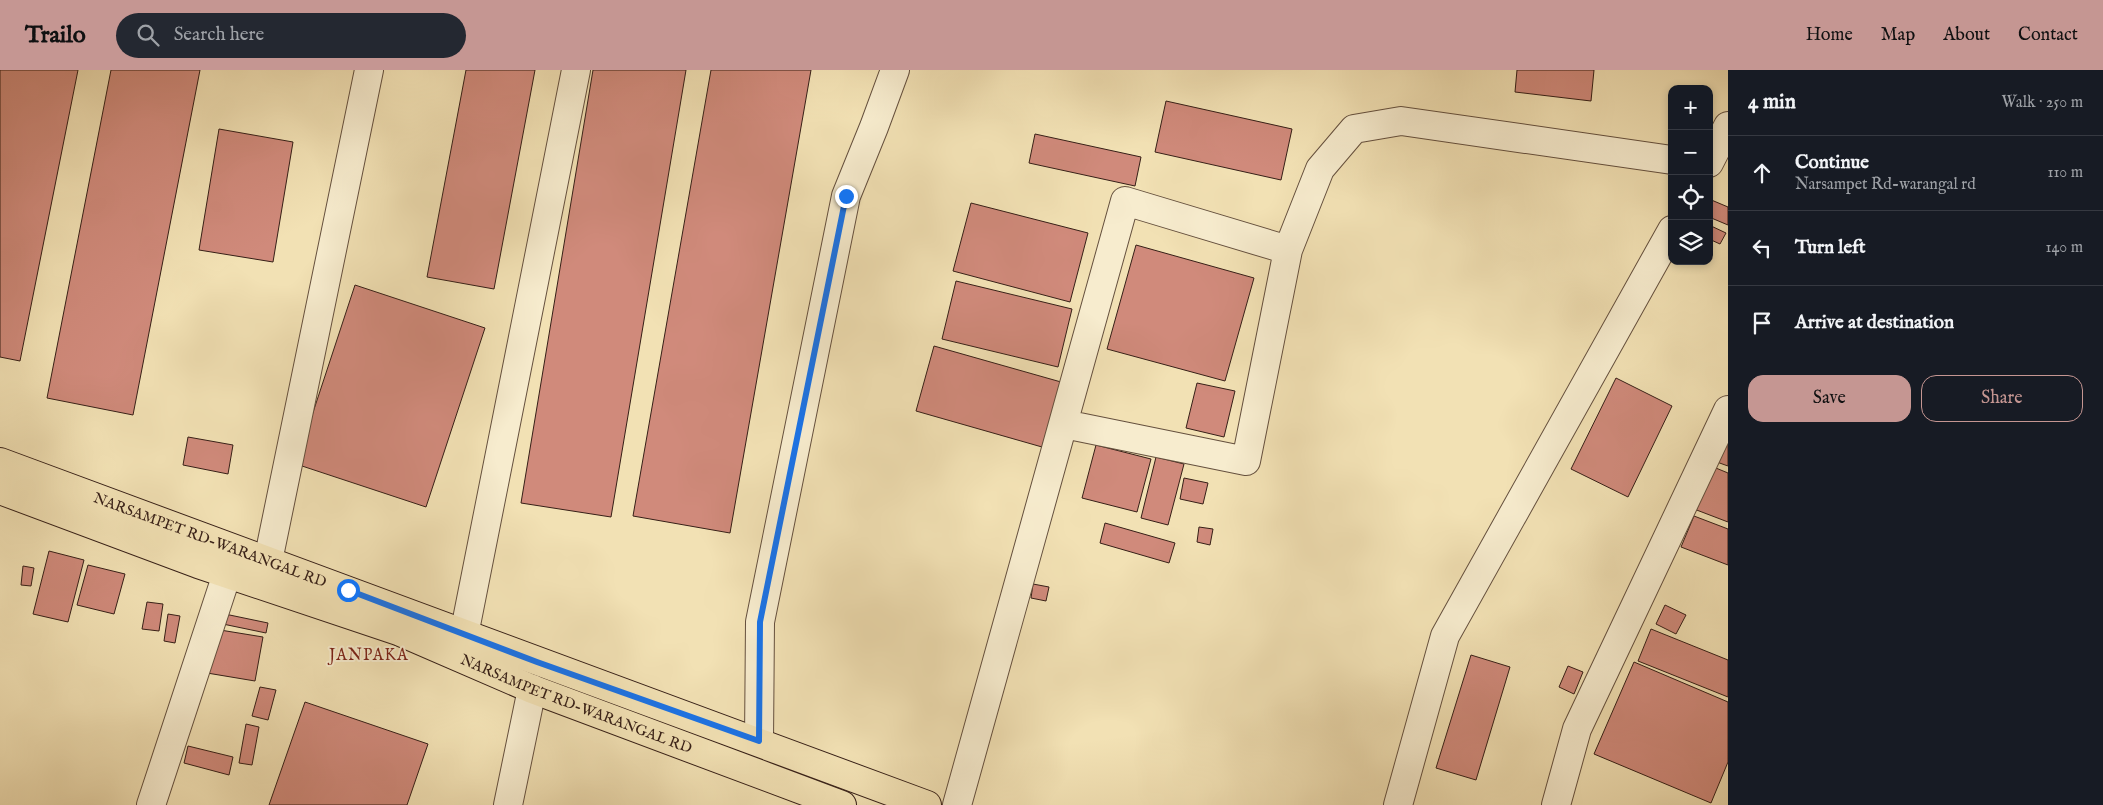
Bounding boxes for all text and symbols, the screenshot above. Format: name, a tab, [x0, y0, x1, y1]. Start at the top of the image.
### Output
search box	[116, 13, 466, 58]
text: Trailo	[25, 20, 86, 51]
icon: search	[134, 21, 162, 49]
text: Search here	[174, 23, 264, 47]
text: Home	[1806, 24, 1853, 47]
text: Map	[1881, 24, 1915, 47]
text: About	[1943, 24, 1990, 47]
text: Contact	[2018, 24, 2078, 47]
map controls	[1668, 85, 1713, 265]
button: +	[1668, 85, 1713, 130]
text: 4 min	[1748, 89, 1796, 116]
text: Walk · 250 m	[2001, 93, 2083, 113]
button: −	[1668, 130, 1713, 175]
text: Continue	[1795, 151, 1869, 175]
icon: ahead	[1748, 159, 1776, 187]
text: 110 m	[2047, 163, 2083, 183]
button: locate	[1668, 175, 1713, 220]
text: Narsampet Rd-warangal rd	[1795, 175, 1976, 195]
route end	[835, 185, 858, 208]
button: layers	[1668, 220, 1713, 265]
icon: left	[1748, 234, 1776, 262]
text: Turn left	[1795, 236, 1866, 260]
text: 140 m	[2045, 238, 2083, 258]
icon: arrive	[1748, 309, 1776, 337]
text: Arrive at destination	[1795, 311, 1954, 335]
button: Save	[1748, 375, 1911, 422]
button: Share	[1921, 375, 2083, 422]
street label: NARSAMPET RD-WARANGAL RD	[91, 488, 329, 592]
route start	[337, 579, 360, 602]
district label: JANPAKA	[327, 646, 409, 666]
street label: NARSAMPET RD-WARANGAL RD	[457, 650, 695, 758]

